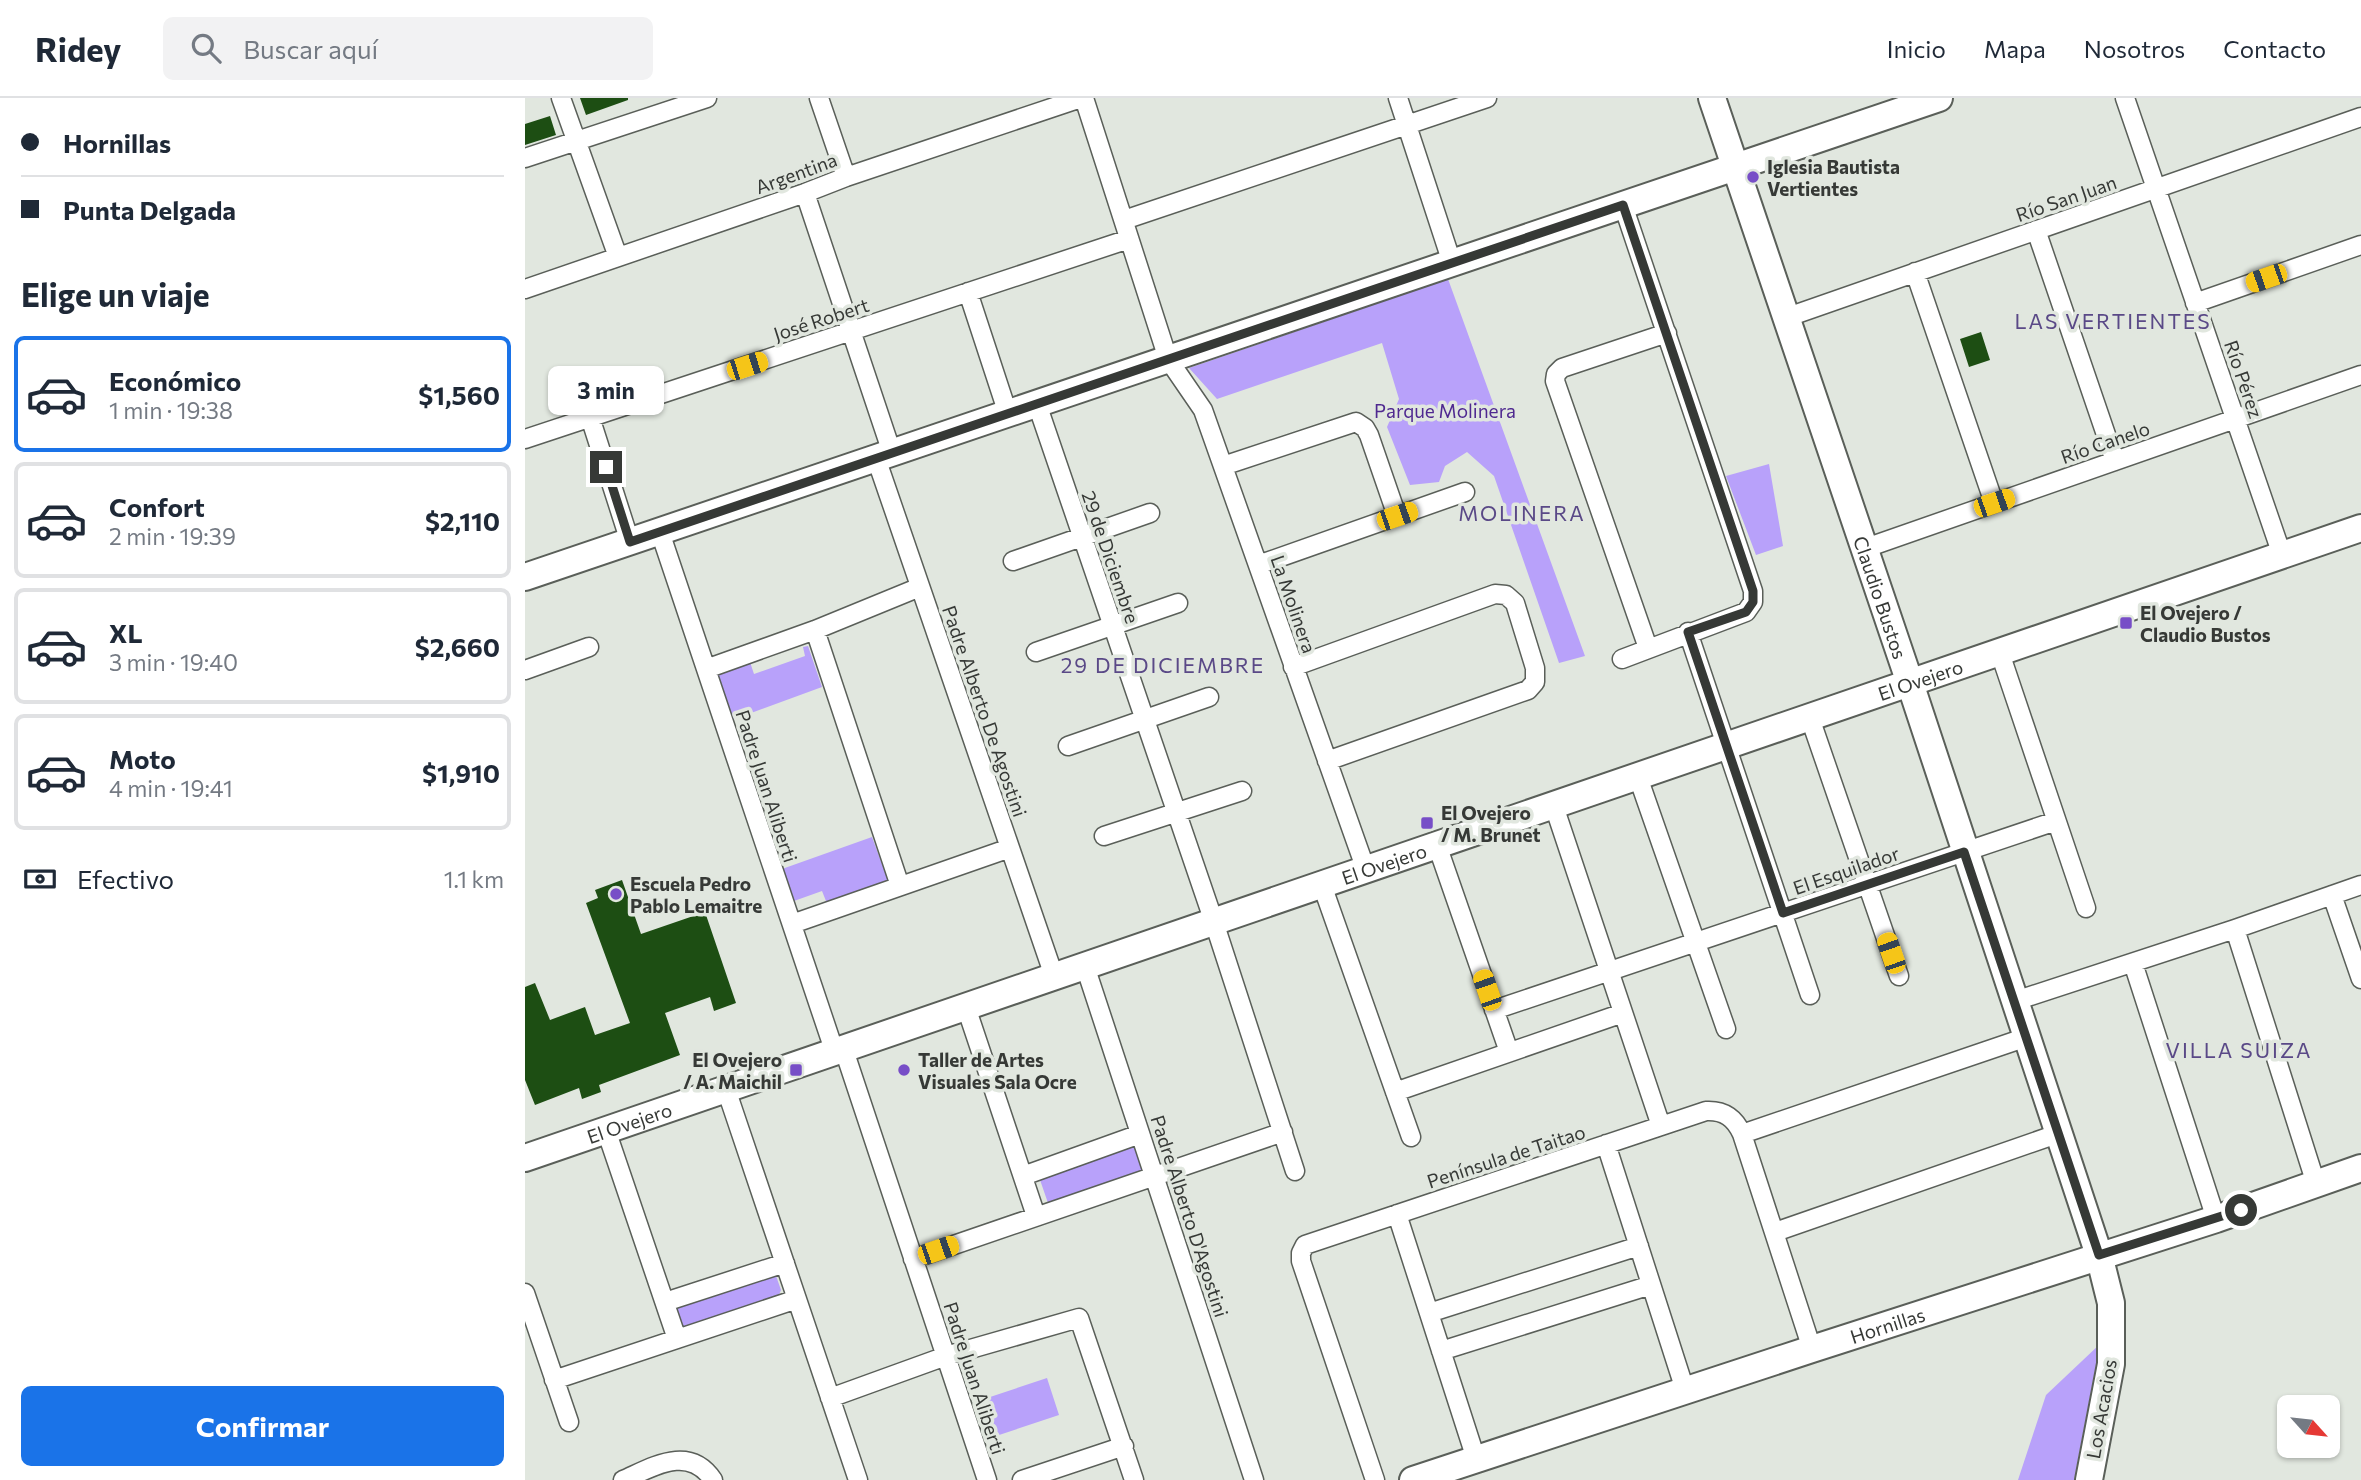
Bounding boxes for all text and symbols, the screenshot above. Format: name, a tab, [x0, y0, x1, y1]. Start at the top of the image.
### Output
search box	[163, 17, 653, 80]
text: Ridey	[35, 28, 121, 69]
icon: search	[187, 29, 225, 67]
text: Buscar aquí	[243, 33, 378, 64]
text: Inicio	[1887, 34, 1946, 63]
text: Mapa	[1984, 34, 2046, 63]
text: Nosotros	[2084, 34, 2185, 63]
text: Contacto	[2223, 34, 2326, 63]
text: Hornillas	[63, 127, 171, 158]
street label: Argentina	[752, 148, 840, 198]
place label: Iglesia Bautista Vertientes	[1767, 155, 1900, 200]
marker: Iglesia Bautista Vertientes	[1745, 169, 1761, 185]
street label: Río San Juan	[2013, 170, 2119, 226]
text: Punta Delgada	[63, 194, 236, 225]
car	[2243, 261, 2290, 295]
text: Elige un viaje	[21, 274, 210, 314]
street label: José Robert	[770, 293, 872, 345]
district label: LAS VERTIENTES	[2014, 308, 2212, 333]
street label: Río Pérez	[2220, 337, 2268, 421]
car	[724, 350, 771, 382]
icon: car	[25, 363, 88, 426]
text: Económico	[109, 365, 241, 396]
callout: 3 min	[548, 366, 664, 414]
text: 3 min	[577, 376, 635, 404]
text: $1,560	[418, 379, 500, 410]
text: 1 min · 19:38	[109, 396, 233, 424]
park label: Parque Molinera	[1374, 399, 1516, 422]
street label: Río Canelo	[2057, 416, 2153, 468]
route end	[590, 451, 622, 483]
car	[1971, 486, 2018, 520]
street label: 29 de Diciembre	[1078, 488, 1144, 626]
icon: car	[25, 489, 88, 552]
text: Confort	[109, 491, 205, 522]
car	[1374, 499, 1421, 533]
district label: MOLINERA	[1458, 500, 1586, 525]
text: $2,110	[425, 505, 500, 536]
text: 2 min · 19:39	[109, 522, 236, 550]
street label: Claudio Bustos	[1850, 533, 1912, 662]
street label: La Molinera	[1267, 552, 1321, 656]
place label: El Ovejero / Claudio Bustos	[2140, 601, 2271, 646]
street label: Padre Alberto De Agostini	[938, 602, 1032, 820]
icon: car	[25, 615, 88, 678]
marker: El Ovejero / Claudio Bustos	[2118, 615, 2134, 631]
text: XL	[109, 617, 143, 648]
text: $2,660	[415, 631, 500, 662]
text: 3 min · 19:40	[109, 648, 238, 676]
district label: 29 DE DICIEMBRE	[1061, 652, 1265, 677]
street label: El Ovejero	[1875, 654, 1966, 704]
street label: Padre Juan Aliberti	[732, 707, 802, 865]
icon: car	[25, 741, 88, 804]
text: Moto	[109, 743, 176, 774]
text: $1,910	[422, 757, 500, 788]
text: 4 min · 19:41	[109, 774, 233, 802]
place label: El Ovejero / M. Brunet	[1441, 801, 1540, 846]
marker: El Ovejero / M. Brunet	[1419, 815, 1435, 831]
street label: El Ovejero	[1338, 838, 1429, 888]
street label: El Esquilador	[1790, 841, 1903, 899]
icon: cash	[21, 860, 59, 898]
text: Efectivo	[77, 863, 174, 894]
text: 1.1 km	[444, 865, 504, 893]
place label: Escuela Pedro Pablo Lemaitre	[630, 872, 762, 917]
marker: Escuela Pedro Pablo Lemaitre	[608, 886, 624, 902]
car	[1875, 930, 1908, 976]
car	[1471, 967, 1504, 1013]
district label: VILLA SUIZA	[2166, 1037, 2312, 1062]
place label: El Ovejero / A. Maichil	[683, 1048, 782, 1093]
place label: Taller de Artes Visuales Sala Ocre	[918, 1048, 1077, 1093]
marker: El Ovejero / A. Maichil	[788, 1062, 804, 1078]
marker: Taller de Artes Visuales Sala Ocre	[896, 1062, 912, 1078]
street label: El Ovejero	[584, 1097, 675, 1147]
street label: Padre Alberto D'Agostini	[1146, 1112, 1234, 1320]
street label: Península de Taitao	[1424, 1120, 1588, 1192]
route start	[2225, 1194, 2257, 1226]
car	[915, 1233, 962, 1267]
street label: Padre Juan Aliberti	[940, 1299, 1010, 1457]
street label: Hornillas	[1847, 1302, 1928, 1348]
street label: Los Acacios	[2081, 1358, 2121, 1460]
button: Confirmar	[21, 1386, 504, 1466]
north arrow	[2277, 1395, 2340, 1458]
map controls	[2277, 1395, 2340, 1458]

